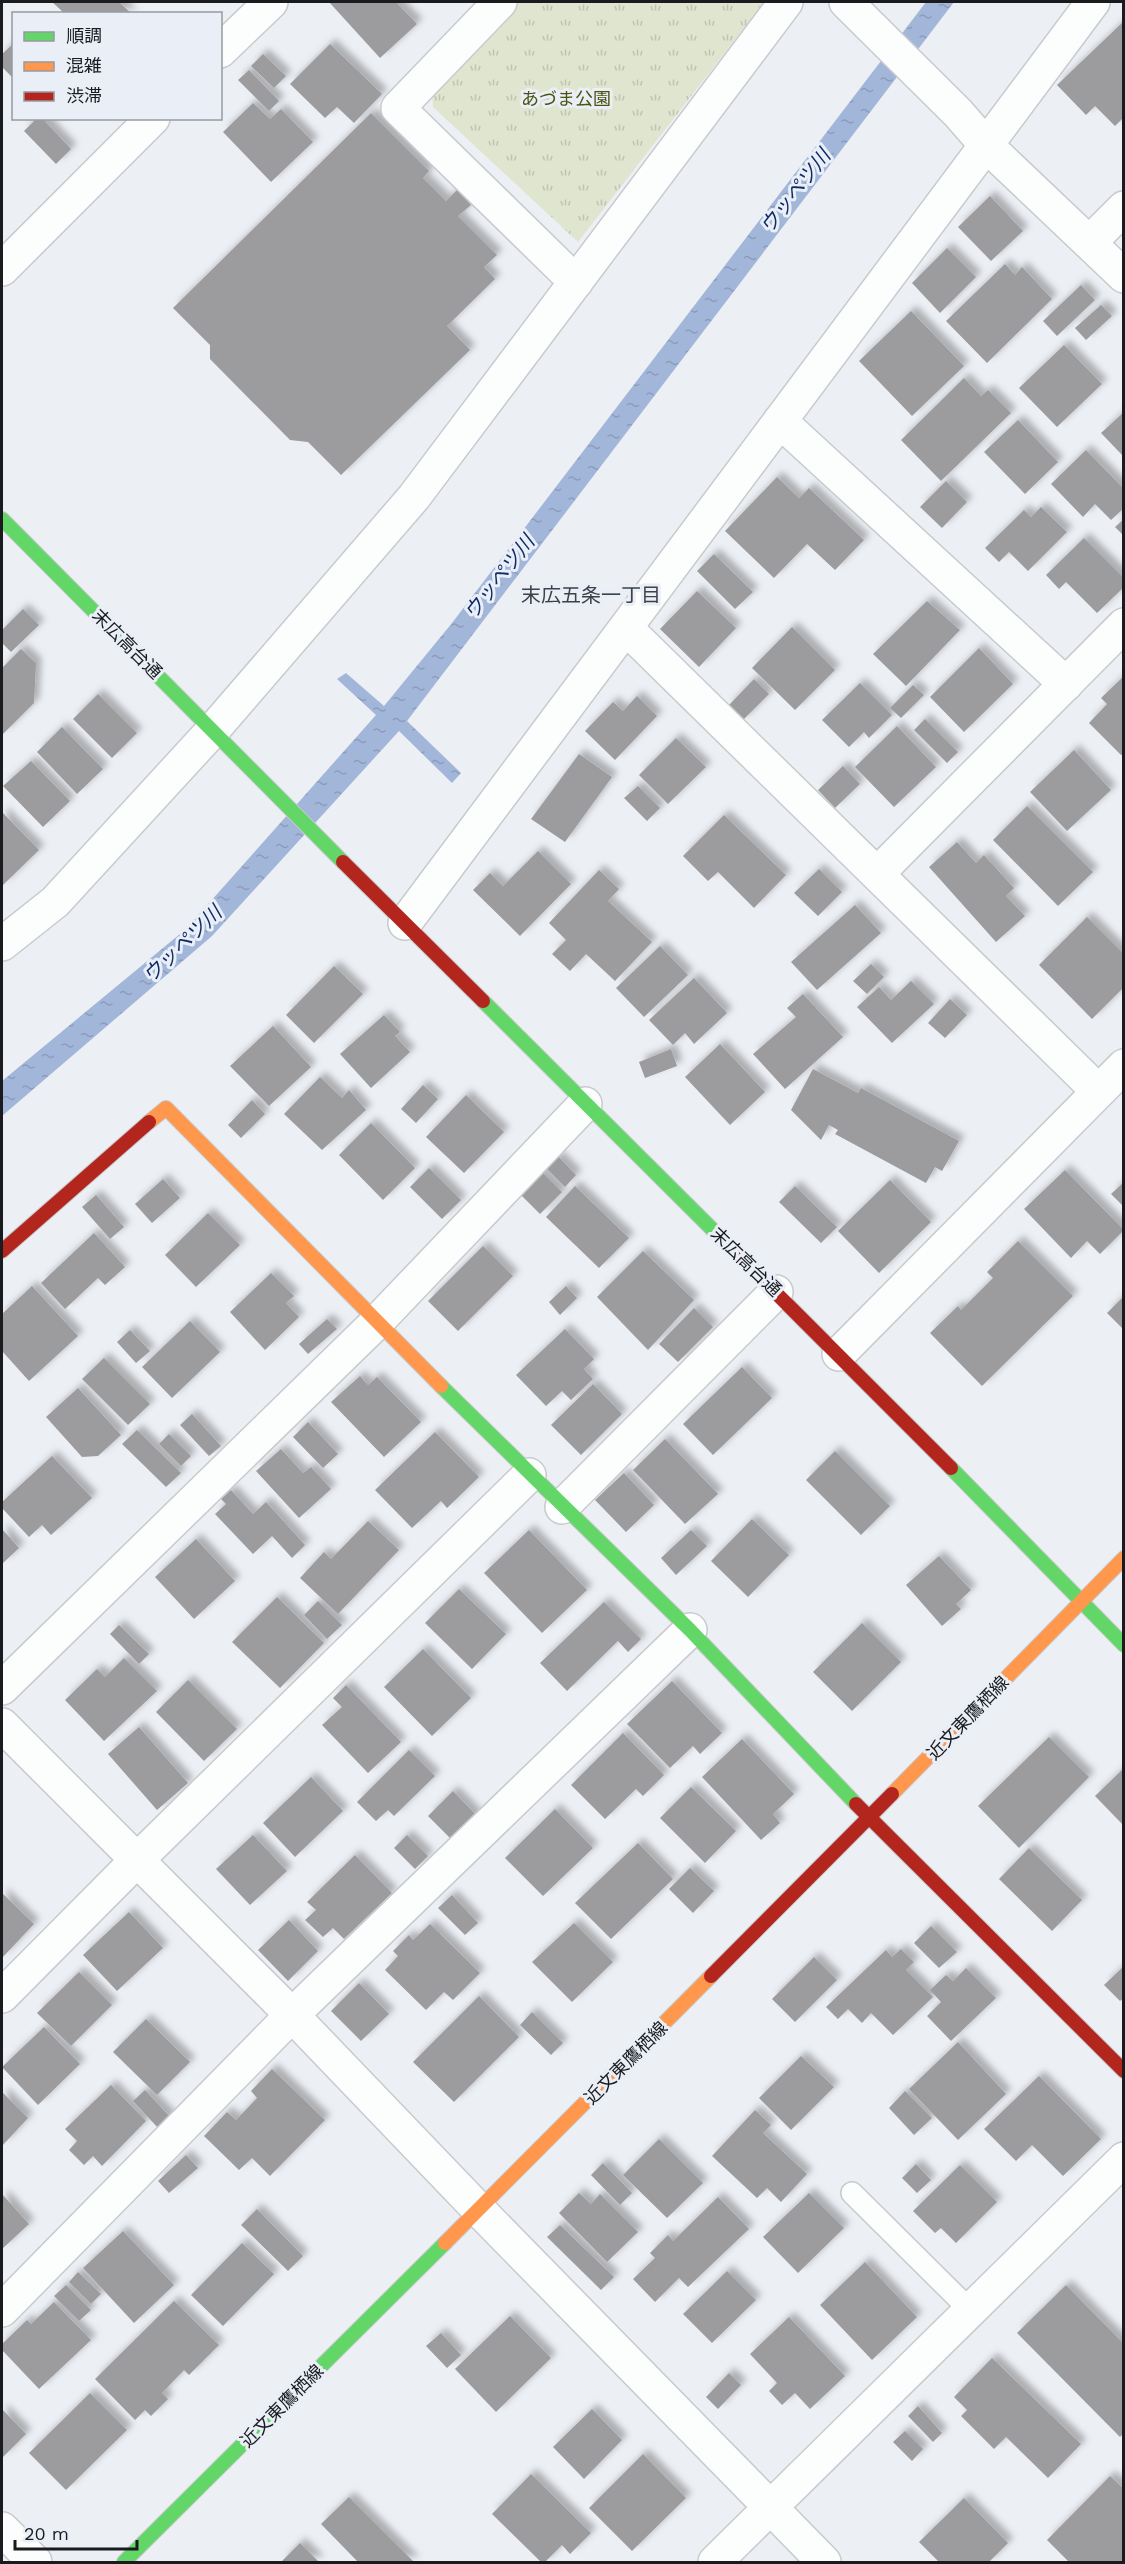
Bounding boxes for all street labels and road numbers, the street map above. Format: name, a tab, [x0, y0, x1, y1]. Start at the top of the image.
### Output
street label: 末広高台通	[88, 604, 167, 683]
street label: 末広高台通	[707, 1223, 786, 1300]
street label: 近文東鷹栖線	[923, 1672, 1013, 1764]
street label: 近文東鷹栖線	[580, 2017, 671, 2108]
street label: 近文東鷹栖線	[236, 2360, 327, 2451]

